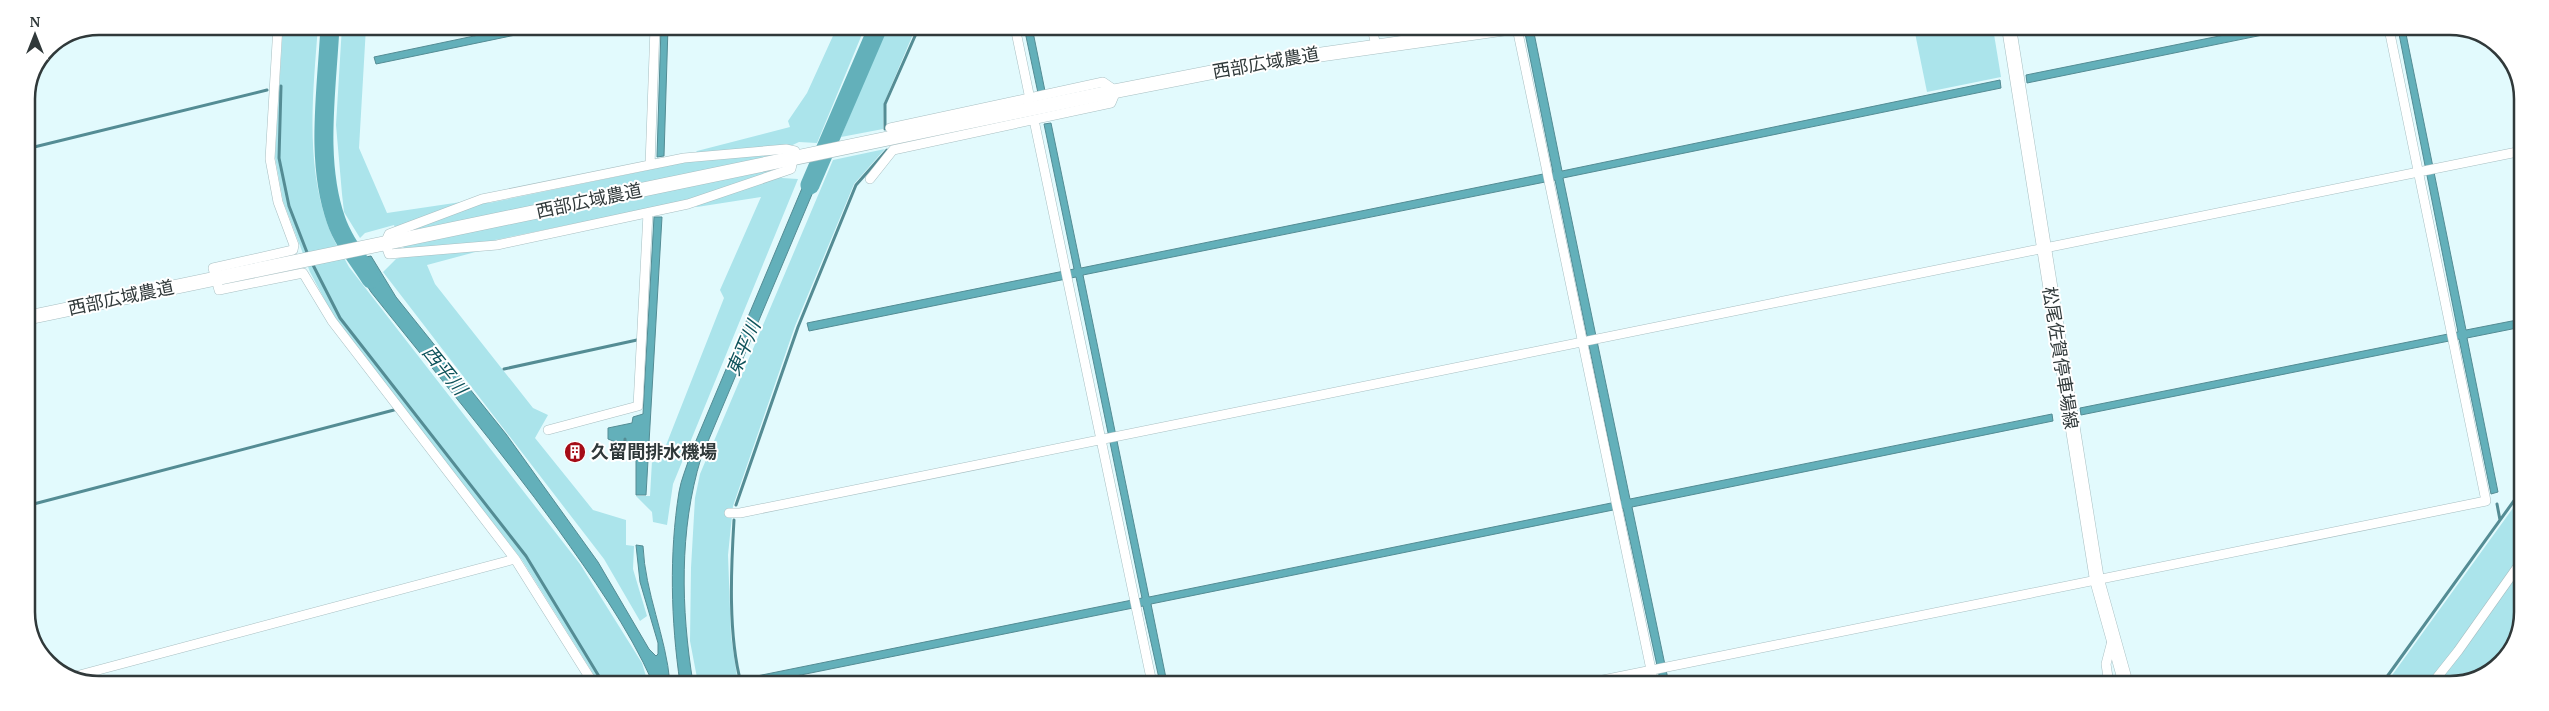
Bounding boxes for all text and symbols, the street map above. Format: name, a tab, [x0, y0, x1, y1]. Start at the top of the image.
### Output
north arrow	[10, 10, 60, 60]
text: N	[30, 12, 41, 31]
street label: 西部広域農道	[1211, 41, 1321, 83]
street label: 西部広域農道	[533, 177, 644, 223]
street label: 西部広域農道	[65, 274, 176, 320]
street label: 松尾佐賀停車場線	[2038, 285, 2084, 431]
water label: 東平川	[720, 315, 766, 379]
water label: 西平川	[418, 340, 474, 401]
place label: 久留間排水機場	[591, 439, 717, 463]
building icon: 久留間排水機場	[563, 440, 587, 464]

